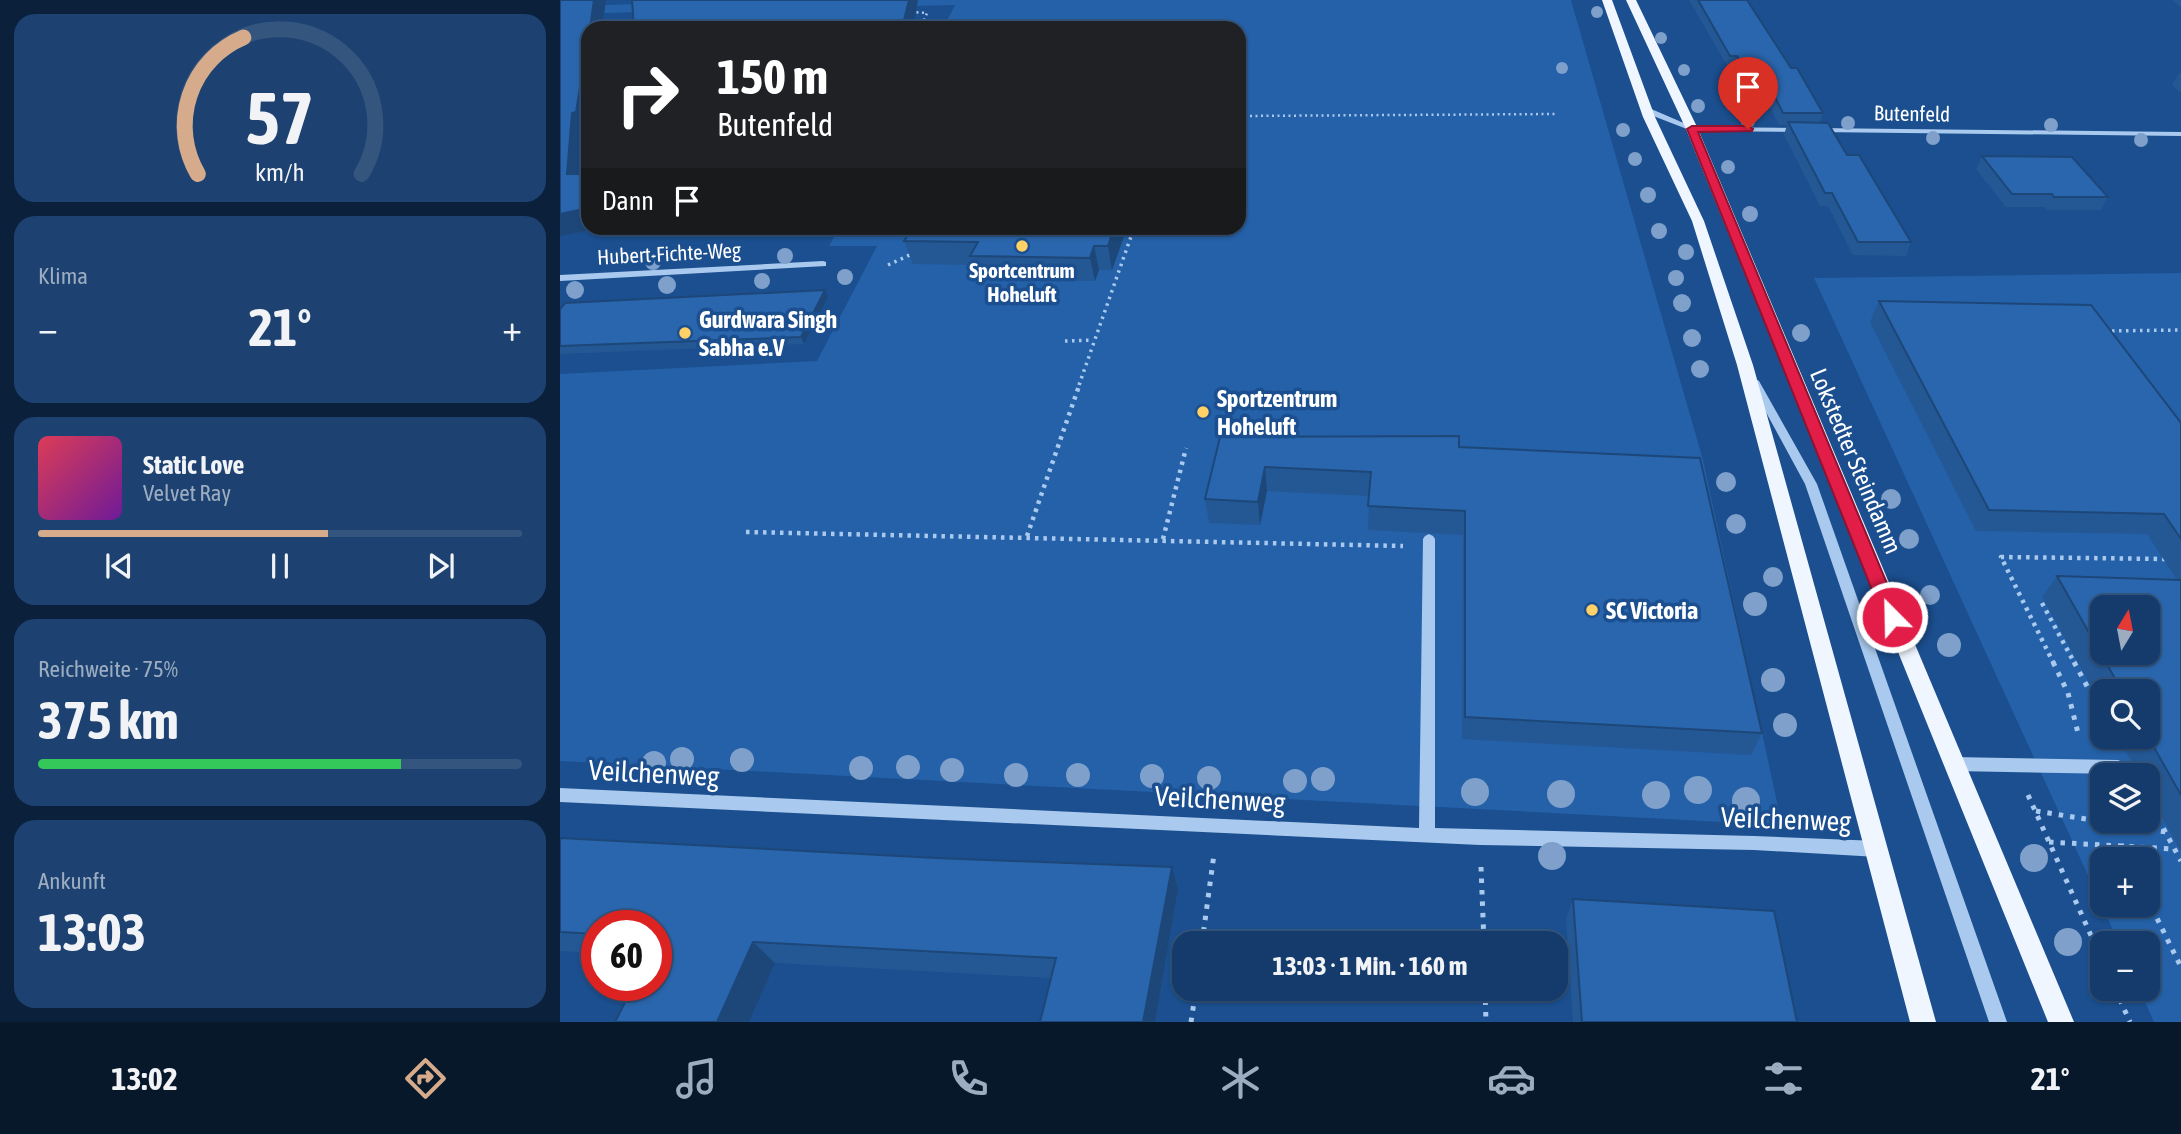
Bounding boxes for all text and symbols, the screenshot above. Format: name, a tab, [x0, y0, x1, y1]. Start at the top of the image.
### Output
text: 150 m	[717, 48, 828, 104]
icon: right	[602, 49, 693, 140]
pin	[1718, 57, 1778, 129]
icon: arrive	[1729, 68, 1767, 106]
text: 57	[246, 76, 314, 159]
street label: Butenfeld	[1874, 100, 1950, 126]
text: Butenfeld	[717, 106, 833, 143]
text: km/h	[255, 158, 305, 186]
icon: arrive	[668, 182, 706, 220]
text: Dann	[602, 186, 654, 216]
street label: Hubert-Fichte-Weg	[596, 237, 742, 269]
marker: Sportcentrum Hoheluft	[1014, 238, 1030, 254]
place label: Sportcentrum Hoheluft	[969, 258, 1075, 306]
text: Klima	[38, 263, 88, 289]
text: 21°	[248, 297, 312, 357]
text: −	[38, 306, 58, 349]
text: +	[502, 306, 522, 349]
place label: Gurdwara Singh Sabha e.V	[699, 306, 837, 361]
marker: Gurdwara Singh Sabha e.V	[677, 325, 693, 341]
street label: Lokstedter Steindamm	[1805, 364, 1907, 558]
place label: Sportzentrum Hoheluft	[1217, 385, 1337, 440]
marker: Sportzentrum Hoheluft	[1195, 404, 1211, 420]
text: Static Love	[143, 450, 244, 480]
text: Velvet Ray	[143, 480, 231, 506]
icon: previous	[100, 547, 138, 585]
icon: pause	[261, 547, 299, 585]
icon: next	[422, 547, 460, 585]
position arrow	[1855, 580, 1929, 654]
north arrow	[2090, 595, 2160, 665]
map controls	[2090, 595, 2160, 1001]
place label: SC Victoria	[1606, 597, 1698, 624]
marker: SC Victoria	[1584, 602, 1600, 618]
text: Reichweite · 75%	[38, 656, 178, 682]
button: search	[2090, 679, 2160, 749]
text: 375 km	[38, 690, 179, 750]
street label: Veilchenweg	[588, 754, 720, 792]
button: layers	[2090, 763, 2160, 833]
street label: Veilchenweg	[1154, 780, 1286, 818]
street label: Veilchenweg	[1720, 801, 1852, 837]
button: +	[2090, 847, 2160, 917]
text: Ankunft	[38, 868, 106, 894]
text: 13:03	[38, 902, 146, 962]
speed limit sign: 60	[581, 910, 672, 1001]
button: −	[2090, 931, 2160, 1001]
text: 13:03 · 1 Min. · 160 m	[1273, 951, 1467, 981]
icon: directions	[401, 1054, 450, 1103]
icon: music	[672, 1054, 721, 1103]
icon: phone	[944, 1054, 993, 1103]
icon: climate	[1216, 1054, 1265, 1103]
icon: car	[1487, 1054, 1536, 1103]
icon: filters	[1759, 1054, 1808, 1103]
text: 13:02	[111, 1060, 178, 1097]
text: 21°	[2031, 1060, 2070, 1097]

